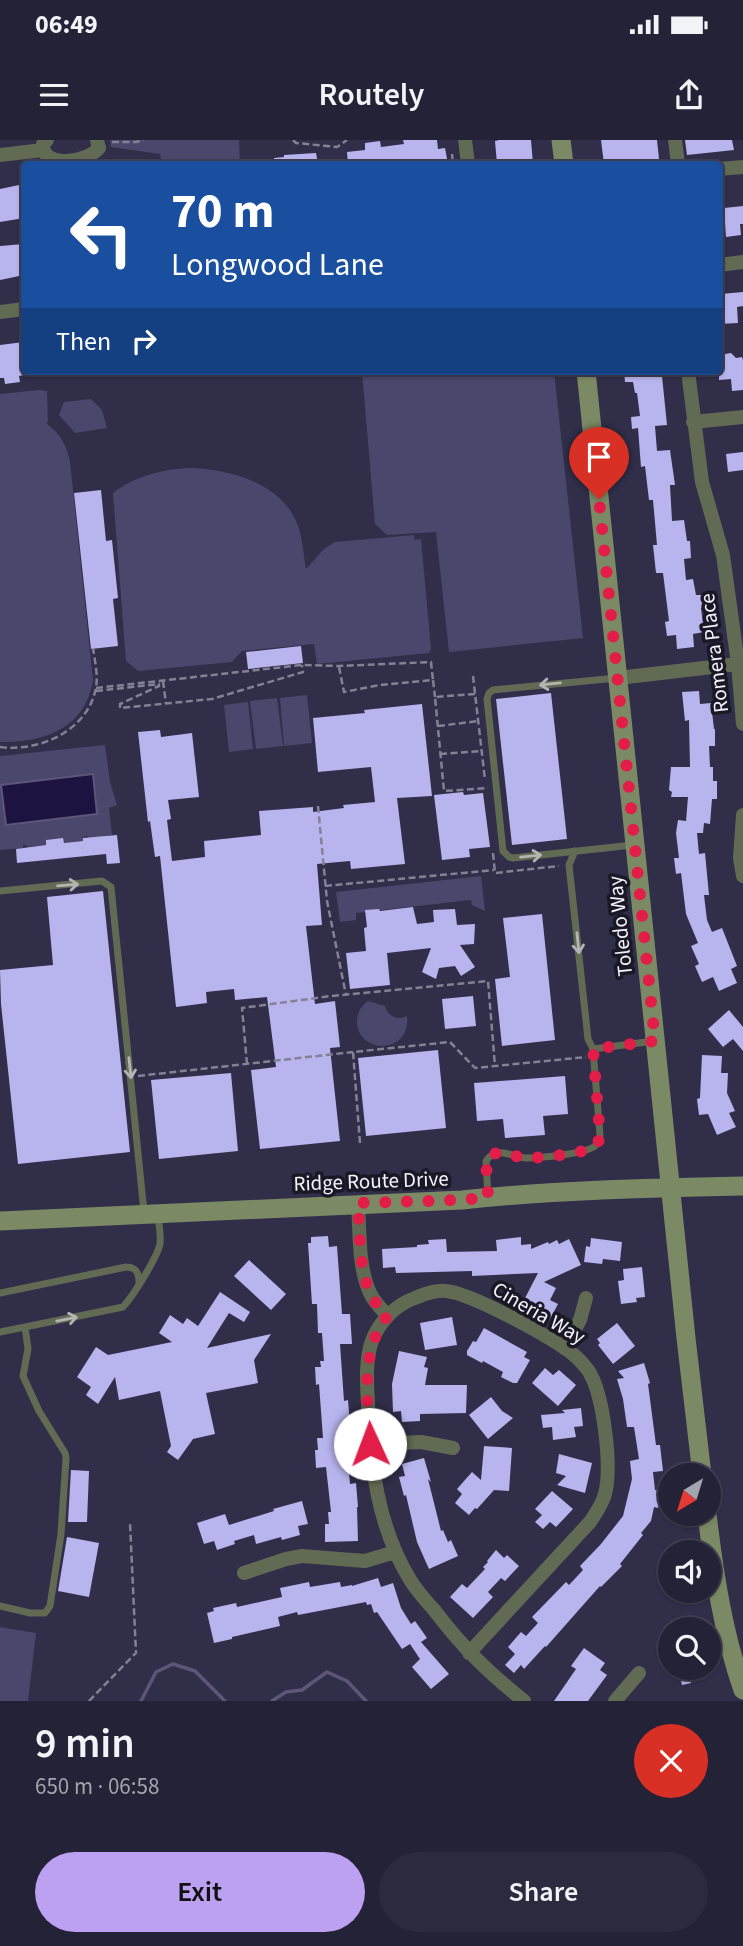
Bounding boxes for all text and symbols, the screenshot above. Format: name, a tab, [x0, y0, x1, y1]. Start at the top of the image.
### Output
text: 06:49	[35, 6, 98, 43]
text: Routely	[319, 72, 424, 118]
icon: menu	[35, 76, 73, 114]
icon: share	[670, 76, 708, 114]
text: 70 m	[171, 177, 275, 247]
icon: left	[56, 189, 147, 280]
text: Longwood Lane	[171, 242, 384, 288]
icon: right	[125, 322, 163, 360]
text: Then	[56, 323, 111, 360]
pin	[569, 427, 629, 499]
icon: arrive	[580, 438, 618, 476]
street label: Romera Place	[692, 592, 736, 714]
one-way arrow	[539, 678, 562, 691]
one-way arrow	[519, 849, 542, 862]
street label: Toledo Way	[600, 874, 640, 978]
one-way arrow	[56, 878, 79, 891]
one-way arrow	[571, 931, 584, 953]
one-way arrow	[124, 1057, 137, 1079]
street label: Ridge Route Drive	[293, 1163, 449, 1199]
street label: Cineria Way	[487, 1274, 591, 1352]
one-way arrow	[55, 1312, 78, 1325]
position arrow	[333, 1407, 407, 1481]
north arrow	[658, 1463, 721, 1526]
map controls	[658, 1463, 721, 1680]
button: sound	[658, 1540, 721, 1603]
button: search	[658, 1617, 721, 1680]
text: 9 min	[35, 1714, 135, 1774]
button: close	[634, 1724, 708, 1798]
text: 650 m · 06:58	[35, 1770, 159, 1803]
button: Exit	[35, 1852, 365, 1932]
button: Share	[379, 1852, 708, 1932]

